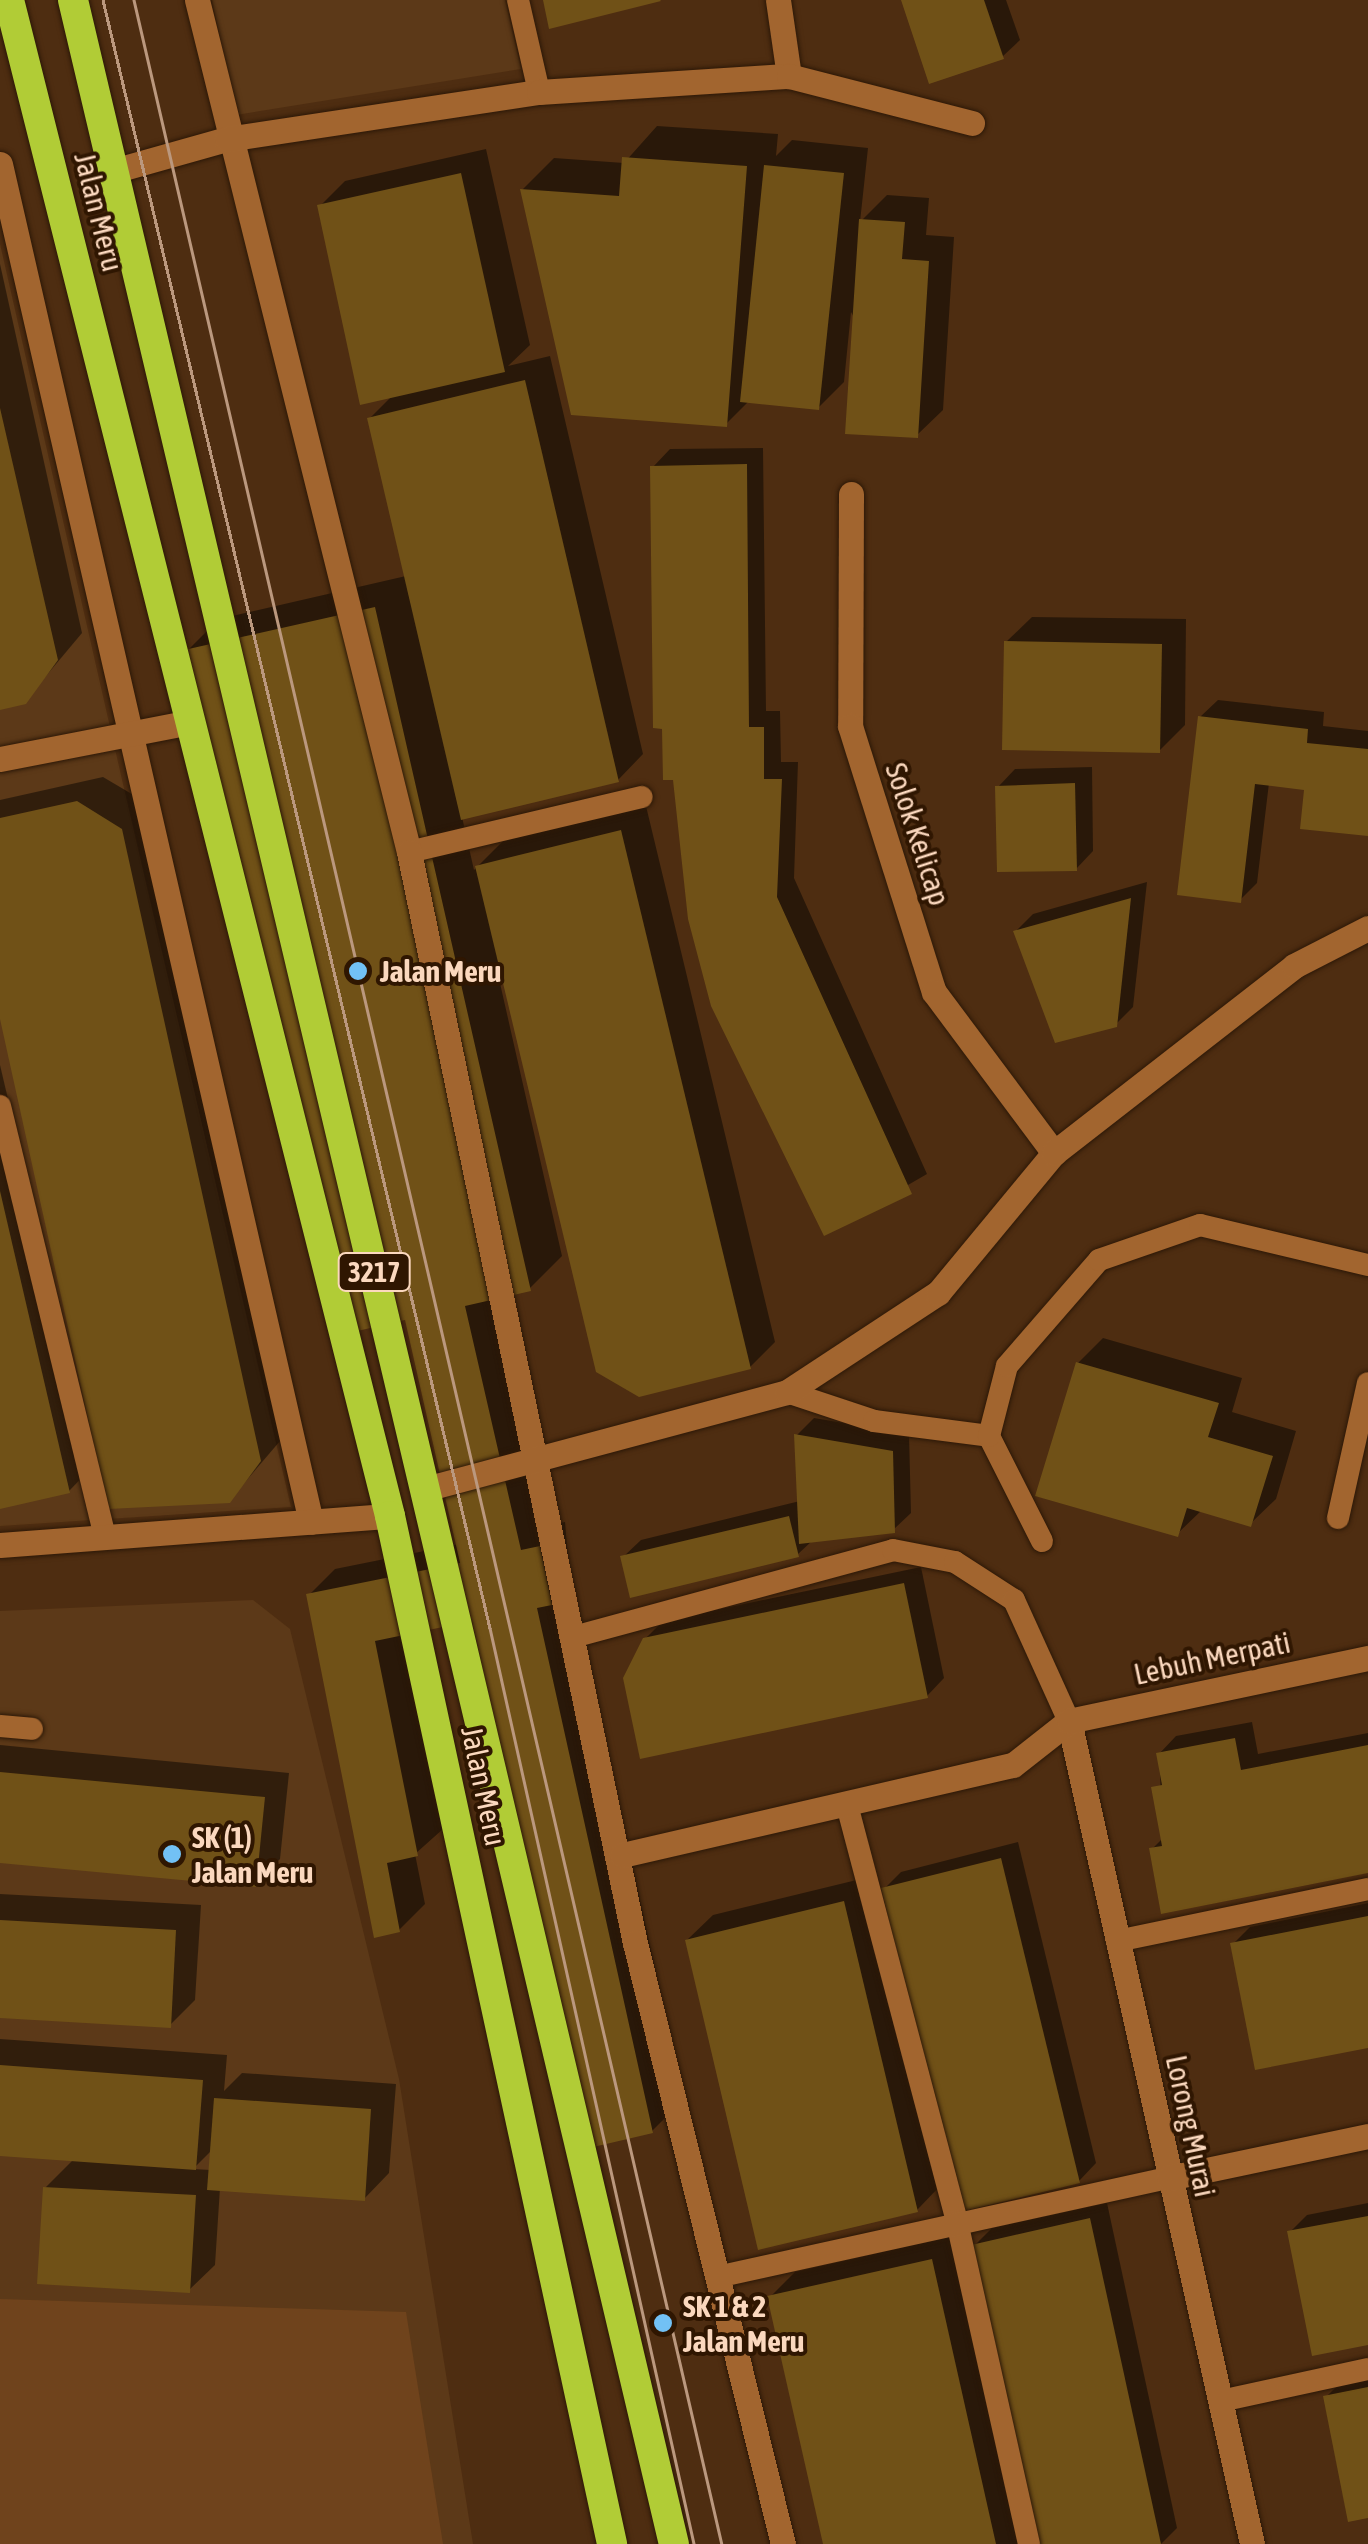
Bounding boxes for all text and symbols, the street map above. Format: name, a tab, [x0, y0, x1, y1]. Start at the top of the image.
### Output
street label: Jalan Meru	[67, 149, 131, 275]
street label: Solok Kelicap	[878, 758, 958, 910]
place label: Jalan Meru	[380, 953, 501, 989]
marker: Jalan Meru	[345, 958, 371, 984]
road number: 3217	[336, 1249, 412, 1295]
street label: Lebuh Merpati	[1131, 1624, 1293, 1692]
street label: Jalan Meru	[454, 1723, 514, 1849]
place label: SK (1) Jalan Meru	[192, 1819, 313, 1890]
marker: SK (1) Jalan Meru	[161, 1843, 183, 1865]
street label: Lorong Murai	[1158, 2052, 1224, 2200]
place label: SK 1 & 2 Jalan Meru	[683, 2288, 804, 2358]
marker: SK 1 & 2 Jalan Meru	[652, 2312, 674, 2334]

